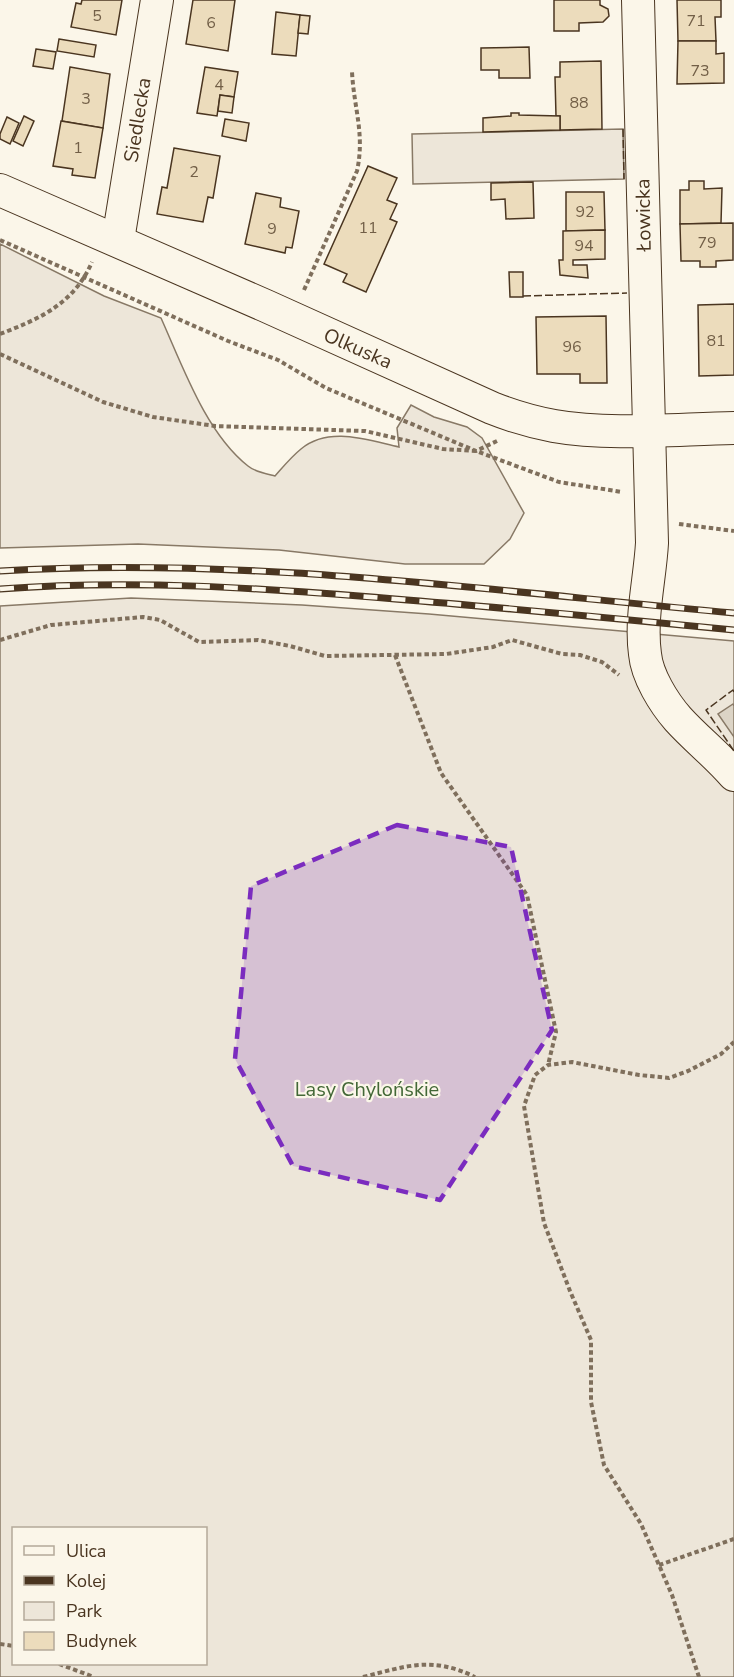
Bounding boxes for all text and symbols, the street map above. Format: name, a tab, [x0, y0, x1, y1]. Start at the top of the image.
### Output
house number: 5	[92, 5, 102, 27]
house number: 71	[686, 10, 706, 32]
house number: 6	[206, 12, 216, 34]
house number: 73	[690, 60, 710, 82]
house number: 4	[214, 74, 224, 96]
street label: Siedlecka	[117, 76, 158, 164]
house number: 3	[81, 88, 91, 110]
house number: 88	[569, 92, 589, 114]
house number: 1	[73, 137, 83, 159]
house number: 2	[189, 161, 199, 183]
street label: Łowicka	[629, 178, 658, 253]
house number: 92	[575, 201, 595, 223]
house number: 11	[358, 217, 378, 239]
house number: 9	[267, 218, 277, 240]
house number: 79	[697, 232, 717, 254]
house number: 94	[574, 235, 594, 257]
street label: Olkuska	[319, 321, 396, 376]
house number: 81	[706, 330, 726, 352]
house number: 96	[562, 336, 582, 358]
park label: Lasy Chylońskie	[295, 1076, 439, 1103]
legend	[12, 1527, 207, 1665]
text: Ulica	[66, 1539, 106, 1563]
text: Kolej	[66, 1569, 106, 1593]
text: Park	[66, 1599, 103, 1623]
text: Budynek	[66, 1629, 138, 1653]

